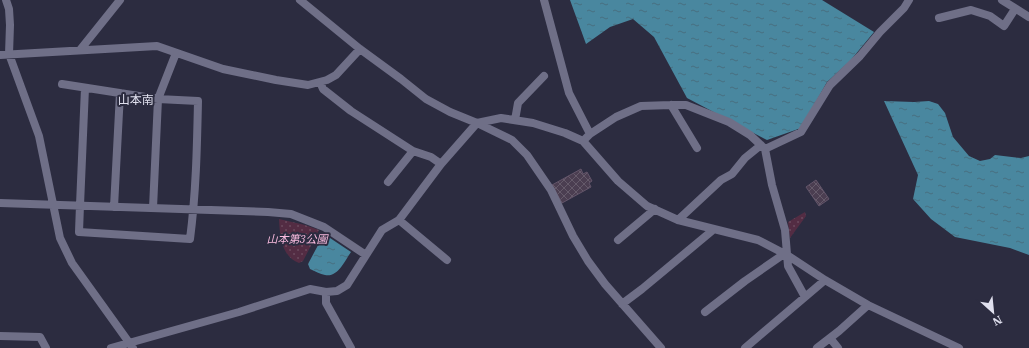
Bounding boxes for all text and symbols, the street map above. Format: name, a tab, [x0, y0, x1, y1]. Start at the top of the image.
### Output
district label: 山本南	[118, 92, 154, 107]
park label: 山本第3公園	[266, 232, 330, 246]
north arrow	[973, 292, 1013, 332]
text: N	[990, 313, 1005, 329]

